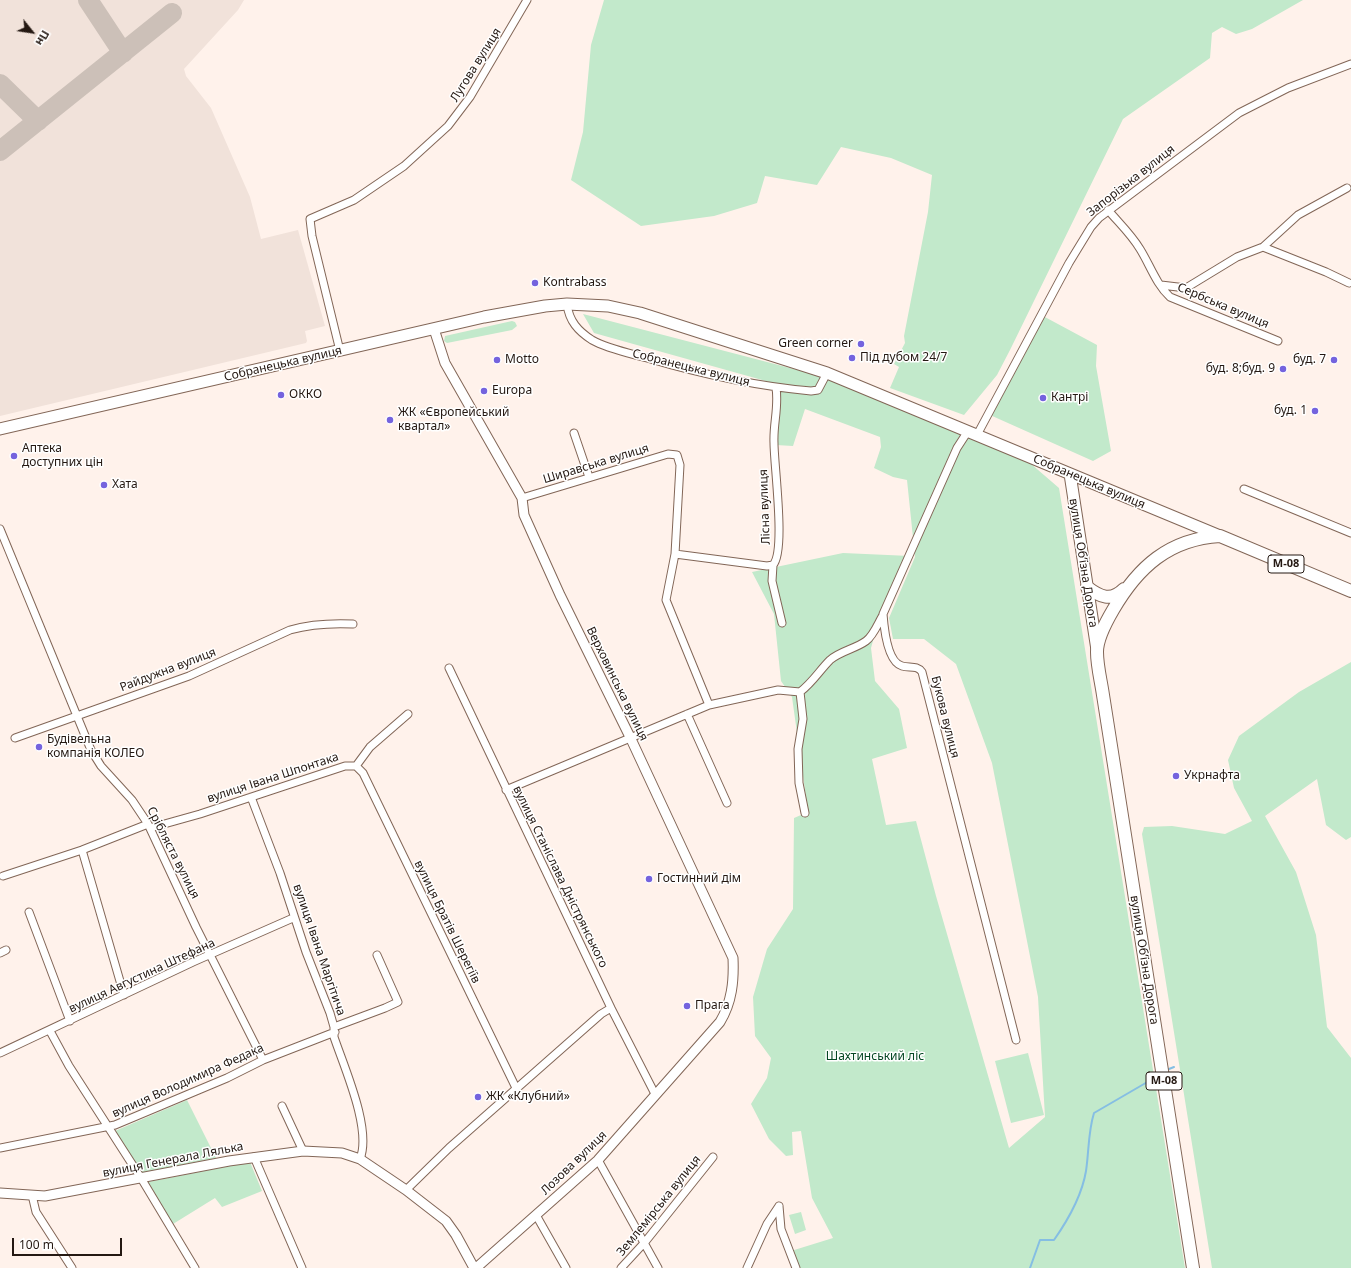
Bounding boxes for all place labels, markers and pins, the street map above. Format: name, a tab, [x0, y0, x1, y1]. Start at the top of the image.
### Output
place label: Kontrabass	[543, 276, 606, 290]
marker: Kontrabass	[530, 278, 540, 288]
place label: Green corner	[778, 337, 853, 351]
marker: Green corner	[856, 339, 866, 349]
place label: Під дубом 24/7	[860, 351, 947, 365]
place label: Motto	[505, 353, 539, 367]
marker: Під дубом 24/7	[847, 353, 857, 363]
place label: буд. 7	[1293, 353, 1326, 367]
marker: Motto	[492, 355, 502, 365]
marker: буд. 7	[1329, 355, 1339, 365]
place label: буд. 8;буд. 9	[1206, 362, 1275, 376]
marker: буд. 8;буд. 9	[1278, 364, 1288, 374]
place label: Europa	[492, 384, 532, 398]
marker: Europa	[479, 386, 489, 396]
place label: ОККО	[289, 388, 322, 402]
marker: ОККО	[276, 390, 286, 400]
place label: Кантрі	[1051, 391, 1088, 405]
marker: Кантрі	[1038, 393, 1048, 403]
place label: буд. 1	[1274, 404, 1307, 418]
place label: ЖК «Європейський квартал»	[398, 406, 510, 434]
marker: буд. 1	[1310, 406, 1320, 416]
marker: ЖК «Європейський квартал»	[385, 415, 395, 425]
place label: Аптека доступних цін	[22, 442, 103, 470]
marker: Аптека доступних цін	[9, 451, 19, 461]
place label: Хата	[112, 478, 138, 492]
marker: Хата	[99, 480, 109, 490]
place label: Будівельна компанія КОЛЕО	[47, 733, 144, 761]
marker: Будівельна компанія КОЛЕО	[34, 742, 44, 752]
place label: Укрнафта	[1184, 769, 1240, 783]
marker: Укрнафта	[1171, 771, 1181, 781]
place label: Гостинний дім	[657, 872, 741, 886]
marker: Гостинний дім	[644, 874, 654, 884]
place label: Прага	[695, 999, 730, 1013]
marker: Прага	[682, 1001, 692, 1011]
place label: ЖК «Клубний»	[486, 1090, 570, 1104]
marker: ЖК «Клубний»	[473, 1092, 483, 1102]

